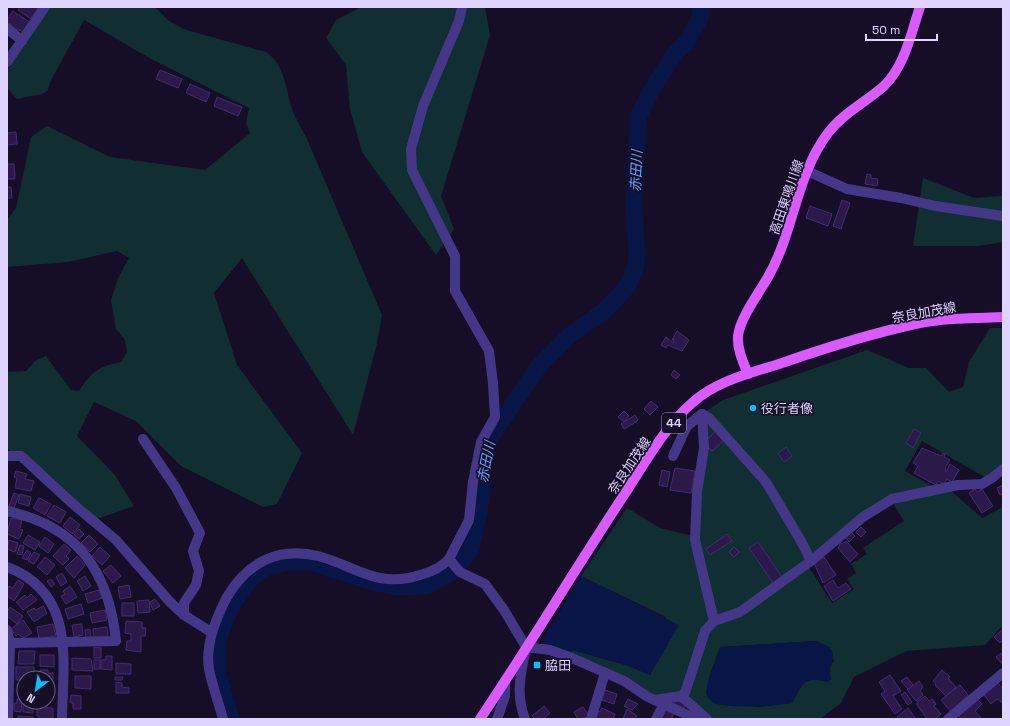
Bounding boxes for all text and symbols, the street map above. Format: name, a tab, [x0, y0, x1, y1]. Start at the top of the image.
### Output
scale bar	[866, 16, 937, 42]
text: 50 m	[872, 22, 900, 38]
water label: 赤田川	[626, 148, 646, 192]
street label: 高田東鳴川線	[766, 158, 807, 237]
street label: 奈良加茂線	[891, 298, 958, 327]
place label: 役行者像	[761, 400, 813, 417]
marker: 役行者像	[748, 403, 758, 413]
road number: 44	[662, 413, 686, 433]
street label: 奈良加茂線	[604, 434, 655, 497]
water label: 赤田川	[473, 438, 499, 484]
place label: 脇田	[545, 657, 571, 674]
marker: 脇田	[532, 660, 542, 670]
north arrow	[16, 670, 56, 710]
text: N	[24, 691, 38, 706]

